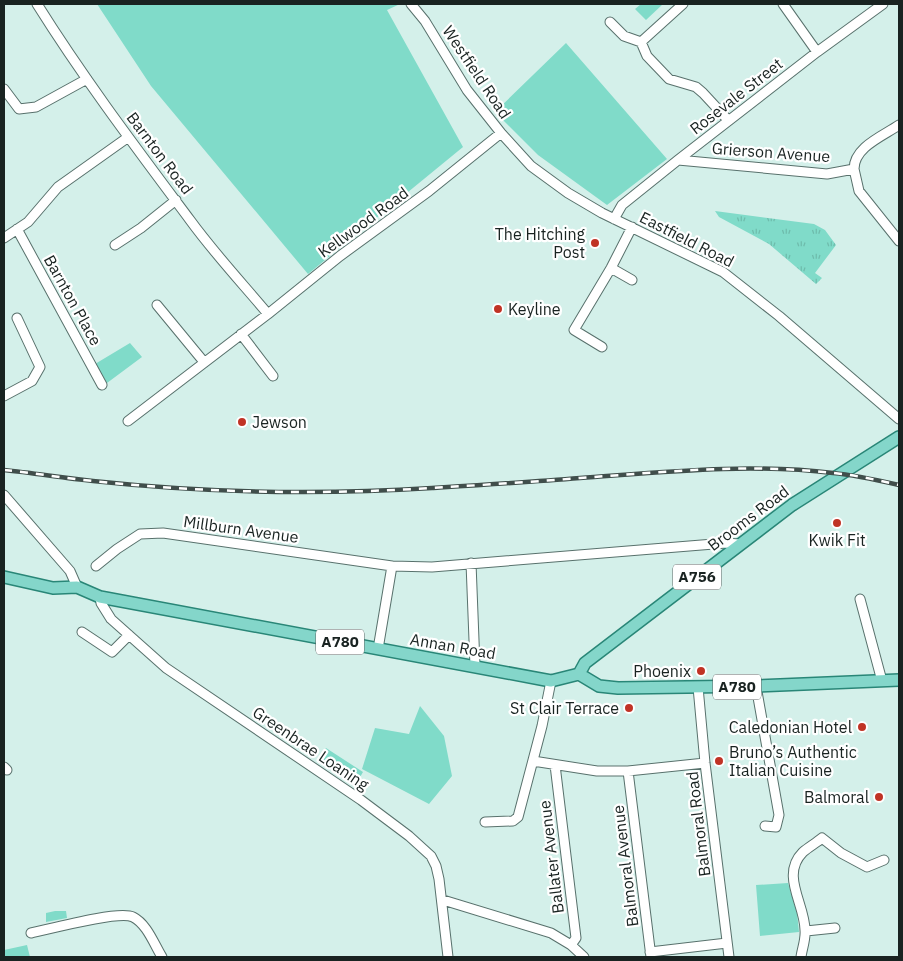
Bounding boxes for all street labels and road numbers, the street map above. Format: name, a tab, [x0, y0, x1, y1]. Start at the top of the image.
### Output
street label: Westfield Road	[439, 22, 515, 122]
street label: Rosevale Street	[686, 53, 786, 139]
street label: Barnton Road	[122, 108, 198, 198]
street label: Grierson Avenue	[711, 138, 831, 166]
street label: Kellwood Road	[314, 182, 412, 262]
street label: Eastfield Road	[637, 207, 737, 271]
street label: Barnton Place	[40, 251, 106, 349]
street label: Brooms Road	[703, 481, 793, 555]
street label: Millburn Avenue	[182, 511, 300, 547]
road number: A756	[673, 564, 721, 590]
street label: Annan Road	[409, 629, 497, 663]
road number: A780	[316, 630, 364, 654]
road number: A780	[713, 674, 761, 700]
street label: Greenbrae Loaning	[249, 702, 373, 795]
street label: Balmoral Road	[682, 770, 714, 878]
street label: Ballater Avenue	[534, 799, 568, 915]
street label: Balmoral Avenue	[608, 804, 642, 928]

